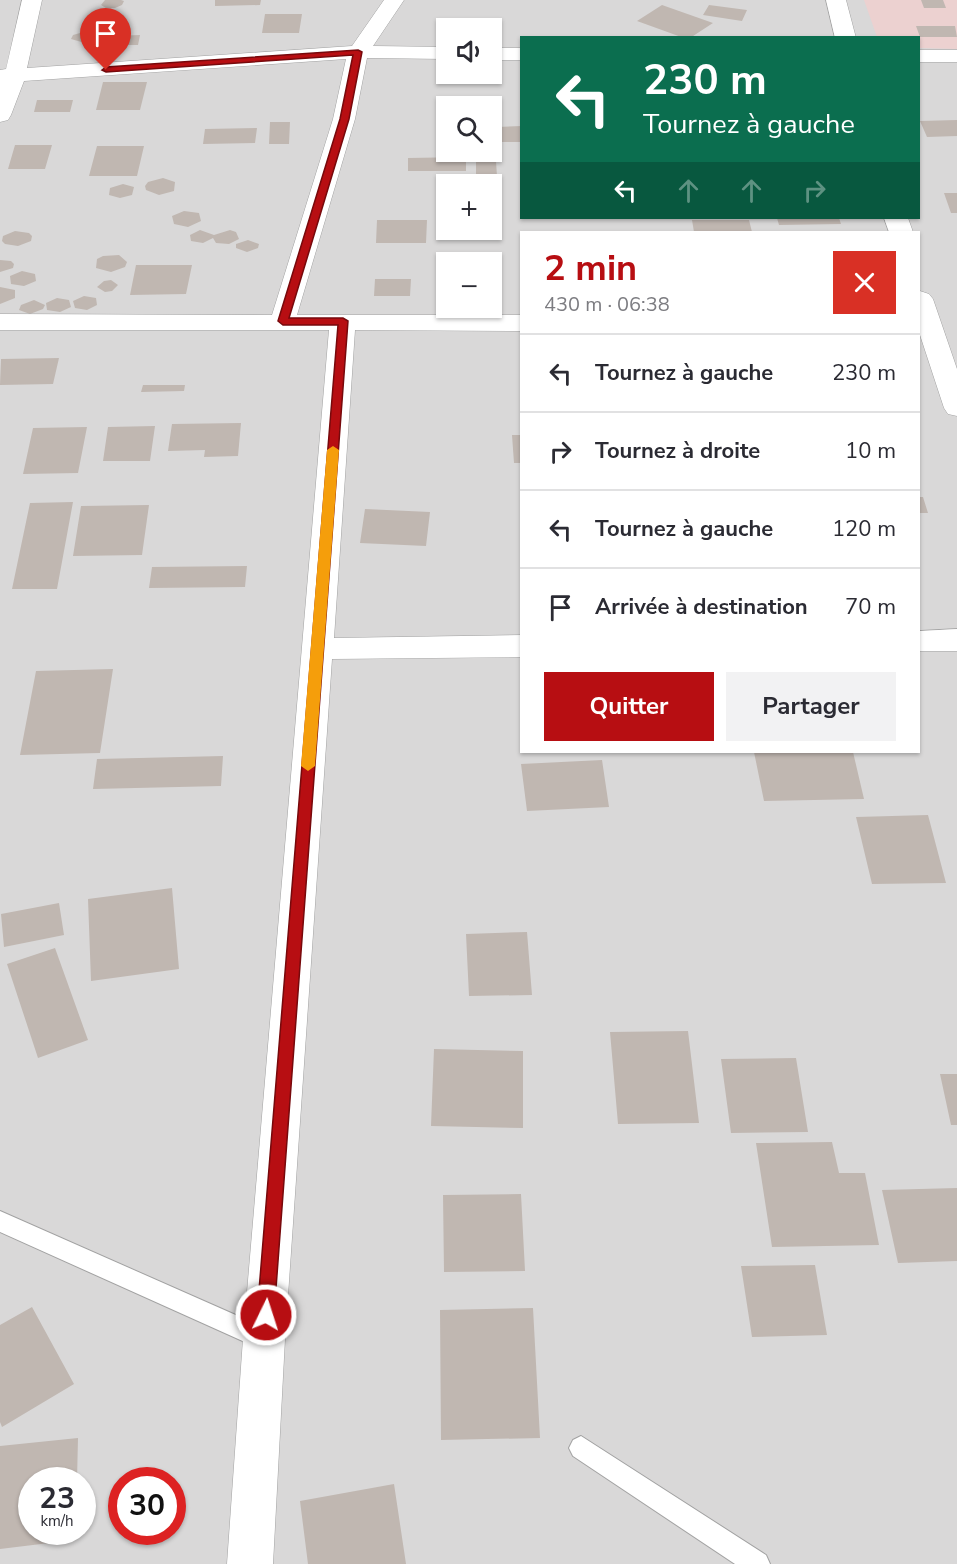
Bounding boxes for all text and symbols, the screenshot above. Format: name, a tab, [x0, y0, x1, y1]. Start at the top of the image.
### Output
pin	[80, 8, 131, 70]
icon: arrive	[89, 17, 122, 50]
map controls	[436, 18, 502, 318]
button: sound	[436, 18, 502, 84]
text: 230 m	[643, 52, 767, 109]
icon: left	[544, 60, 622, 138]
button: search	[436, 96, 502, 162]
text: Tournez à gauche	[643, 106, 855, 143]
button: +	[436, 174, 502, 240]
icon: left	[609, 174, 642, 207]
icon: ahead	[672, 174, 705, 207]
icon: ahead	[735, 174, 768, 207]
icon: right	[798, 174, 831, 207]
text: 2 min	[544, 244, 637, 293]
button: close	[833, 251, 896, 314]
button: −	[436, 252, 502, 318]
text: 430 m · 06:38	[544, 291, 670, 318]
icon: left	[544, 357, 577, 390]
text: Tournez à gauche	[595, 358, 773, 388]
text: 230 m	[832, 358, 896, 388]
icon: right	[544, 435, 577, 468]
text: Tournez à droite	[595, 436, 760, 466]
text: 10 m	[845, 436, 896, 466]
icon: left	[544, 513, 577, 546]
text: Tournez à gauche	[595, 514, 773, 544]
text: 120 m	[832, 514, 896, 544]
icon: arrive	[544, 591, 577, 624]
text: Arrivée à destination	[595, 592, 808, 622]
text: 70 m	[845, 592, 896, 622]
button: Quitter	[544, 672, 714, 741]
button: Partager	[726, 672, 896, 741]
position arrow	[234, 1283, 298, 1347]
speed limit sign: 30	[108, 1467, 186, 1545]
text: 23	[39, 1478, 75, 1519]
text: km/h	[40, 1511, 74, 1531]

